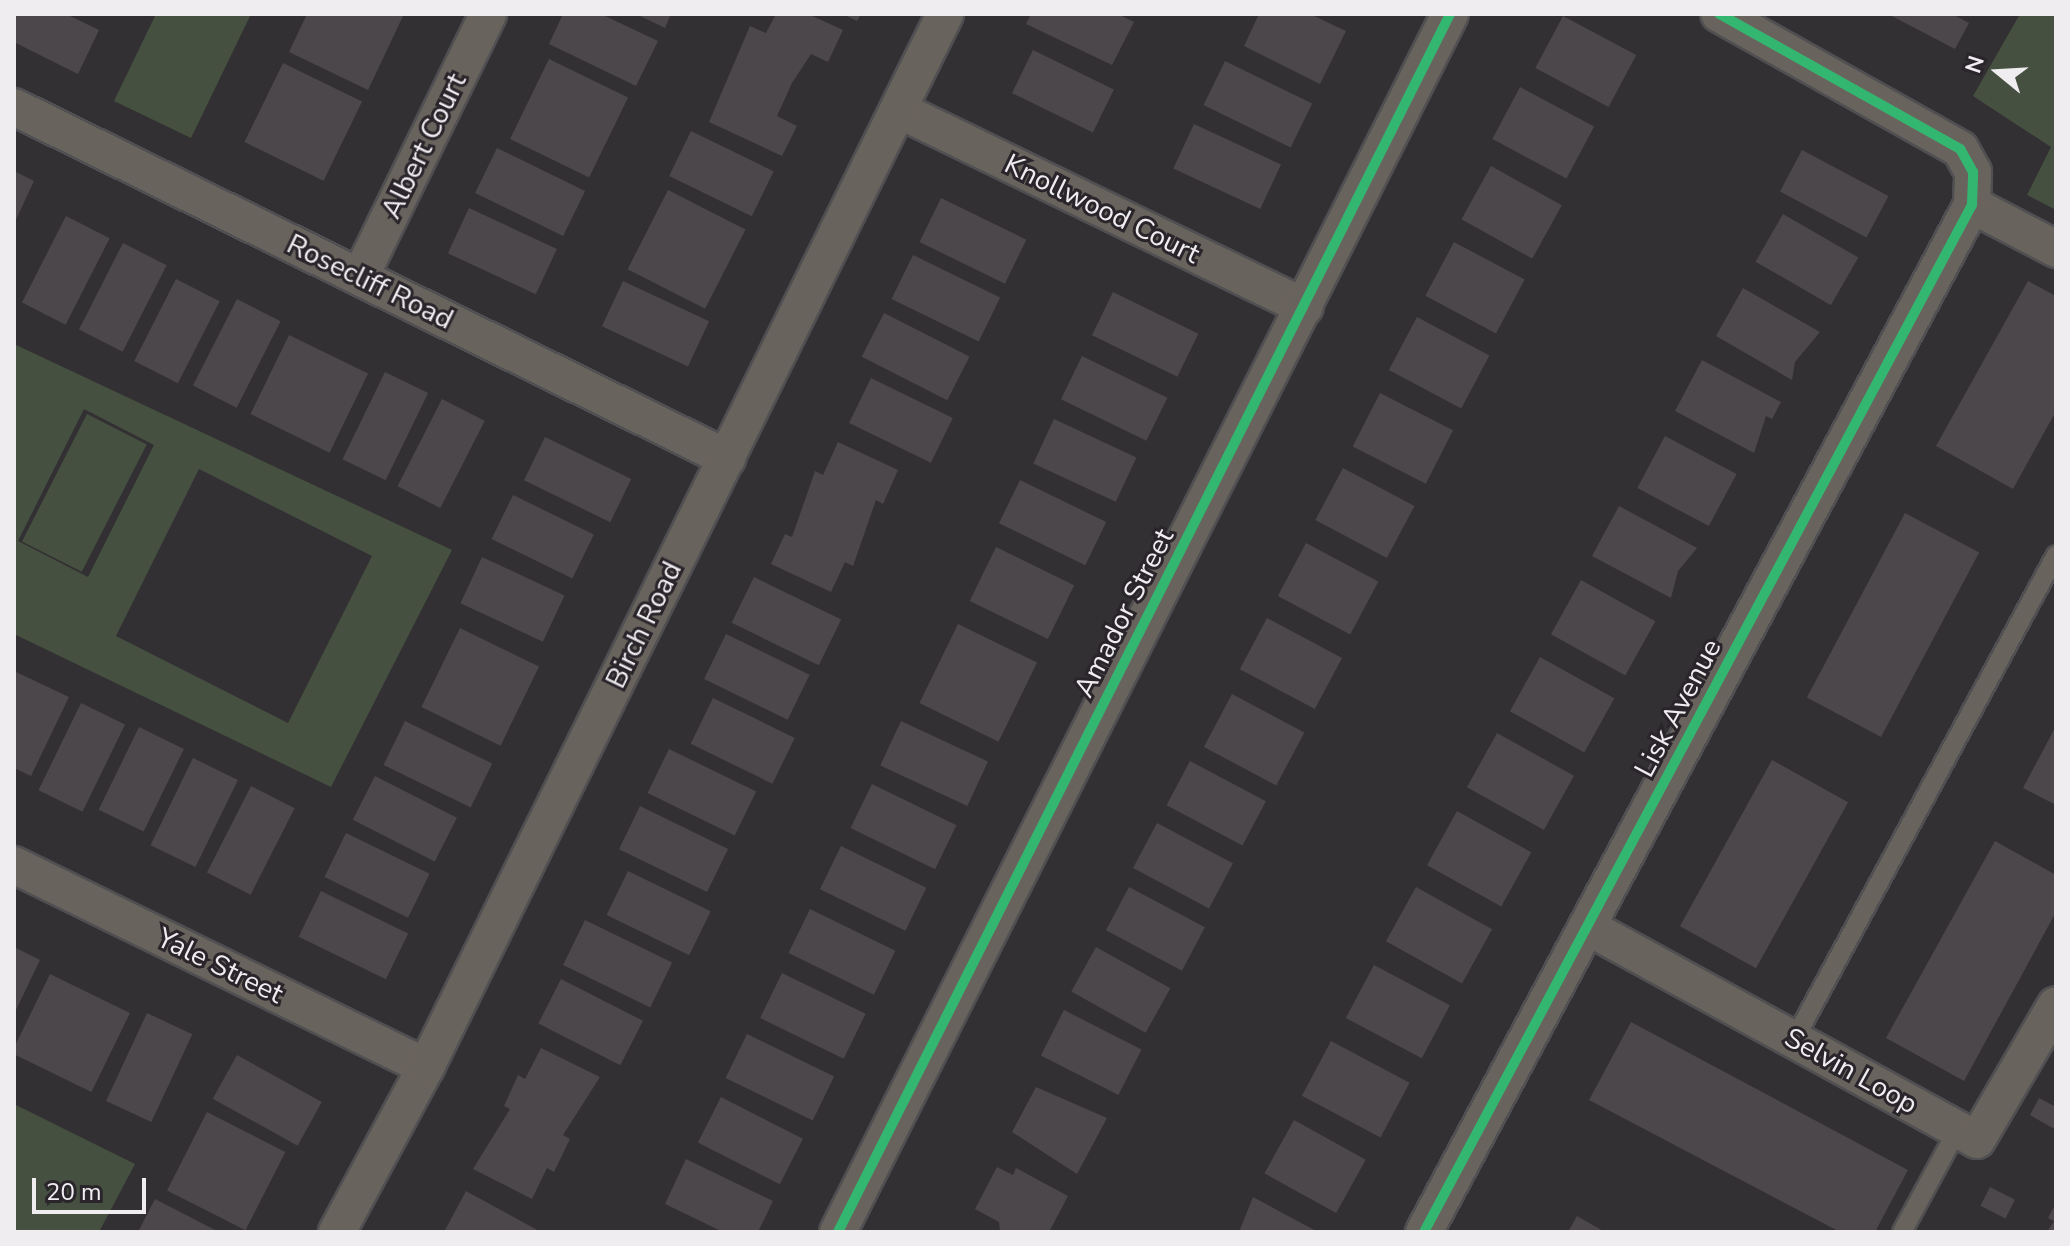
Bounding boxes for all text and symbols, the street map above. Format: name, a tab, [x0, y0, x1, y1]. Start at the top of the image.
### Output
north arrow	[1958, 32, 2038, 112]
text: N	[1958, 52, 1992, 77]
street label: Albert Court	[374, 68, 474, 224]
street label: Knollwood Court	[999, 147, 1205, 271]
street label: Rosecliff Road	[281, 227, 459, 337]
street label: Amador Street	[1067, 523, 1181, 703]
street label: Birch Road	[599, 556, 689, 694]
street label: Lisk Avenue	[1628, 633, 1728, 783]
street label: Yale Street	[152, 921, 288, 1011]
street label: Selvin Loop	[1779, 1021, 1923, 1121]
scale bar	[36, 1162, 150, 1212]
text: 20 m	[46, 1176, 102, 1208]

